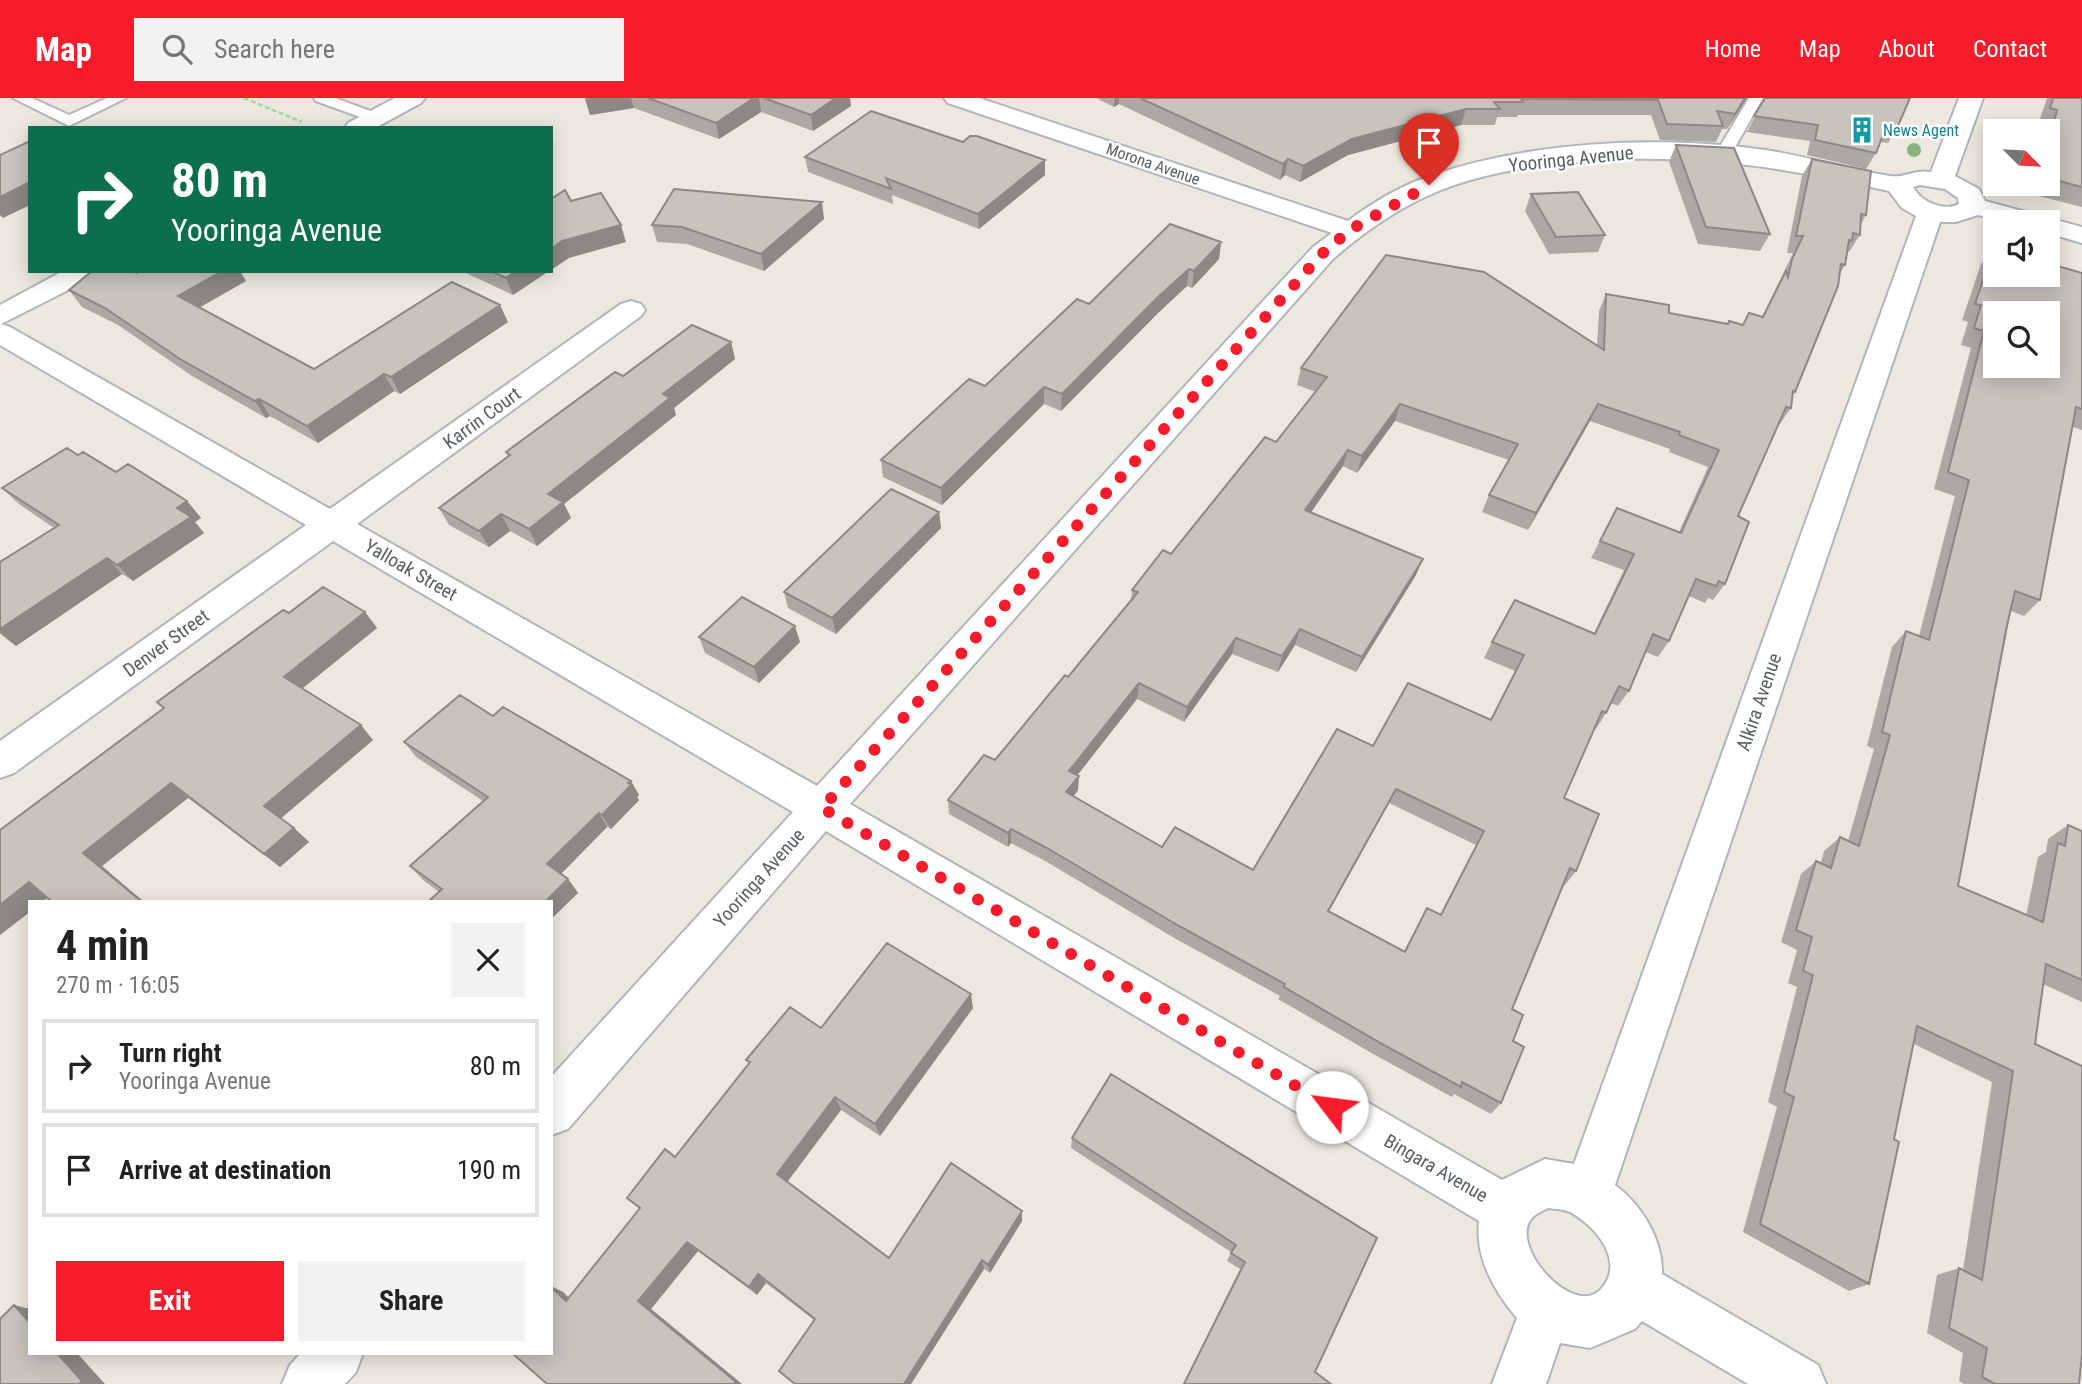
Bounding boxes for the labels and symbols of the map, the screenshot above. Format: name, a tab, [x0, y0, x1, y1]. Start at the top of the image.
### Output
pin	[1399, 113, 1459, 185]
building icon: News Agent	[1847, 115, 1877, 145]
north arrow	[1983, 119, 2060, 196]
place label: News Agent	[1883, 121, 1959, 140]
street label: Morona Avenue	[1104, 139, 1202, 189]
street label: Yooringa Avenue	[1507, 141, 1635, 177]
street label: Karrin Court	[439, 382, 525, 454]
street label: Yalloak Street	[361, 534, 461, 606]
street label: Denver Street	[119, 604, 213, 682]
street label: Alkira Avenue	[1732, 650, 1786, 754]
street label: Yooringa Avenue	[709, 824, 810, 932]
position arrow	[1295, 1070, 1369, 1144]
street label: Bingara Avenue	[1380, 1129, 1492, 1207]

